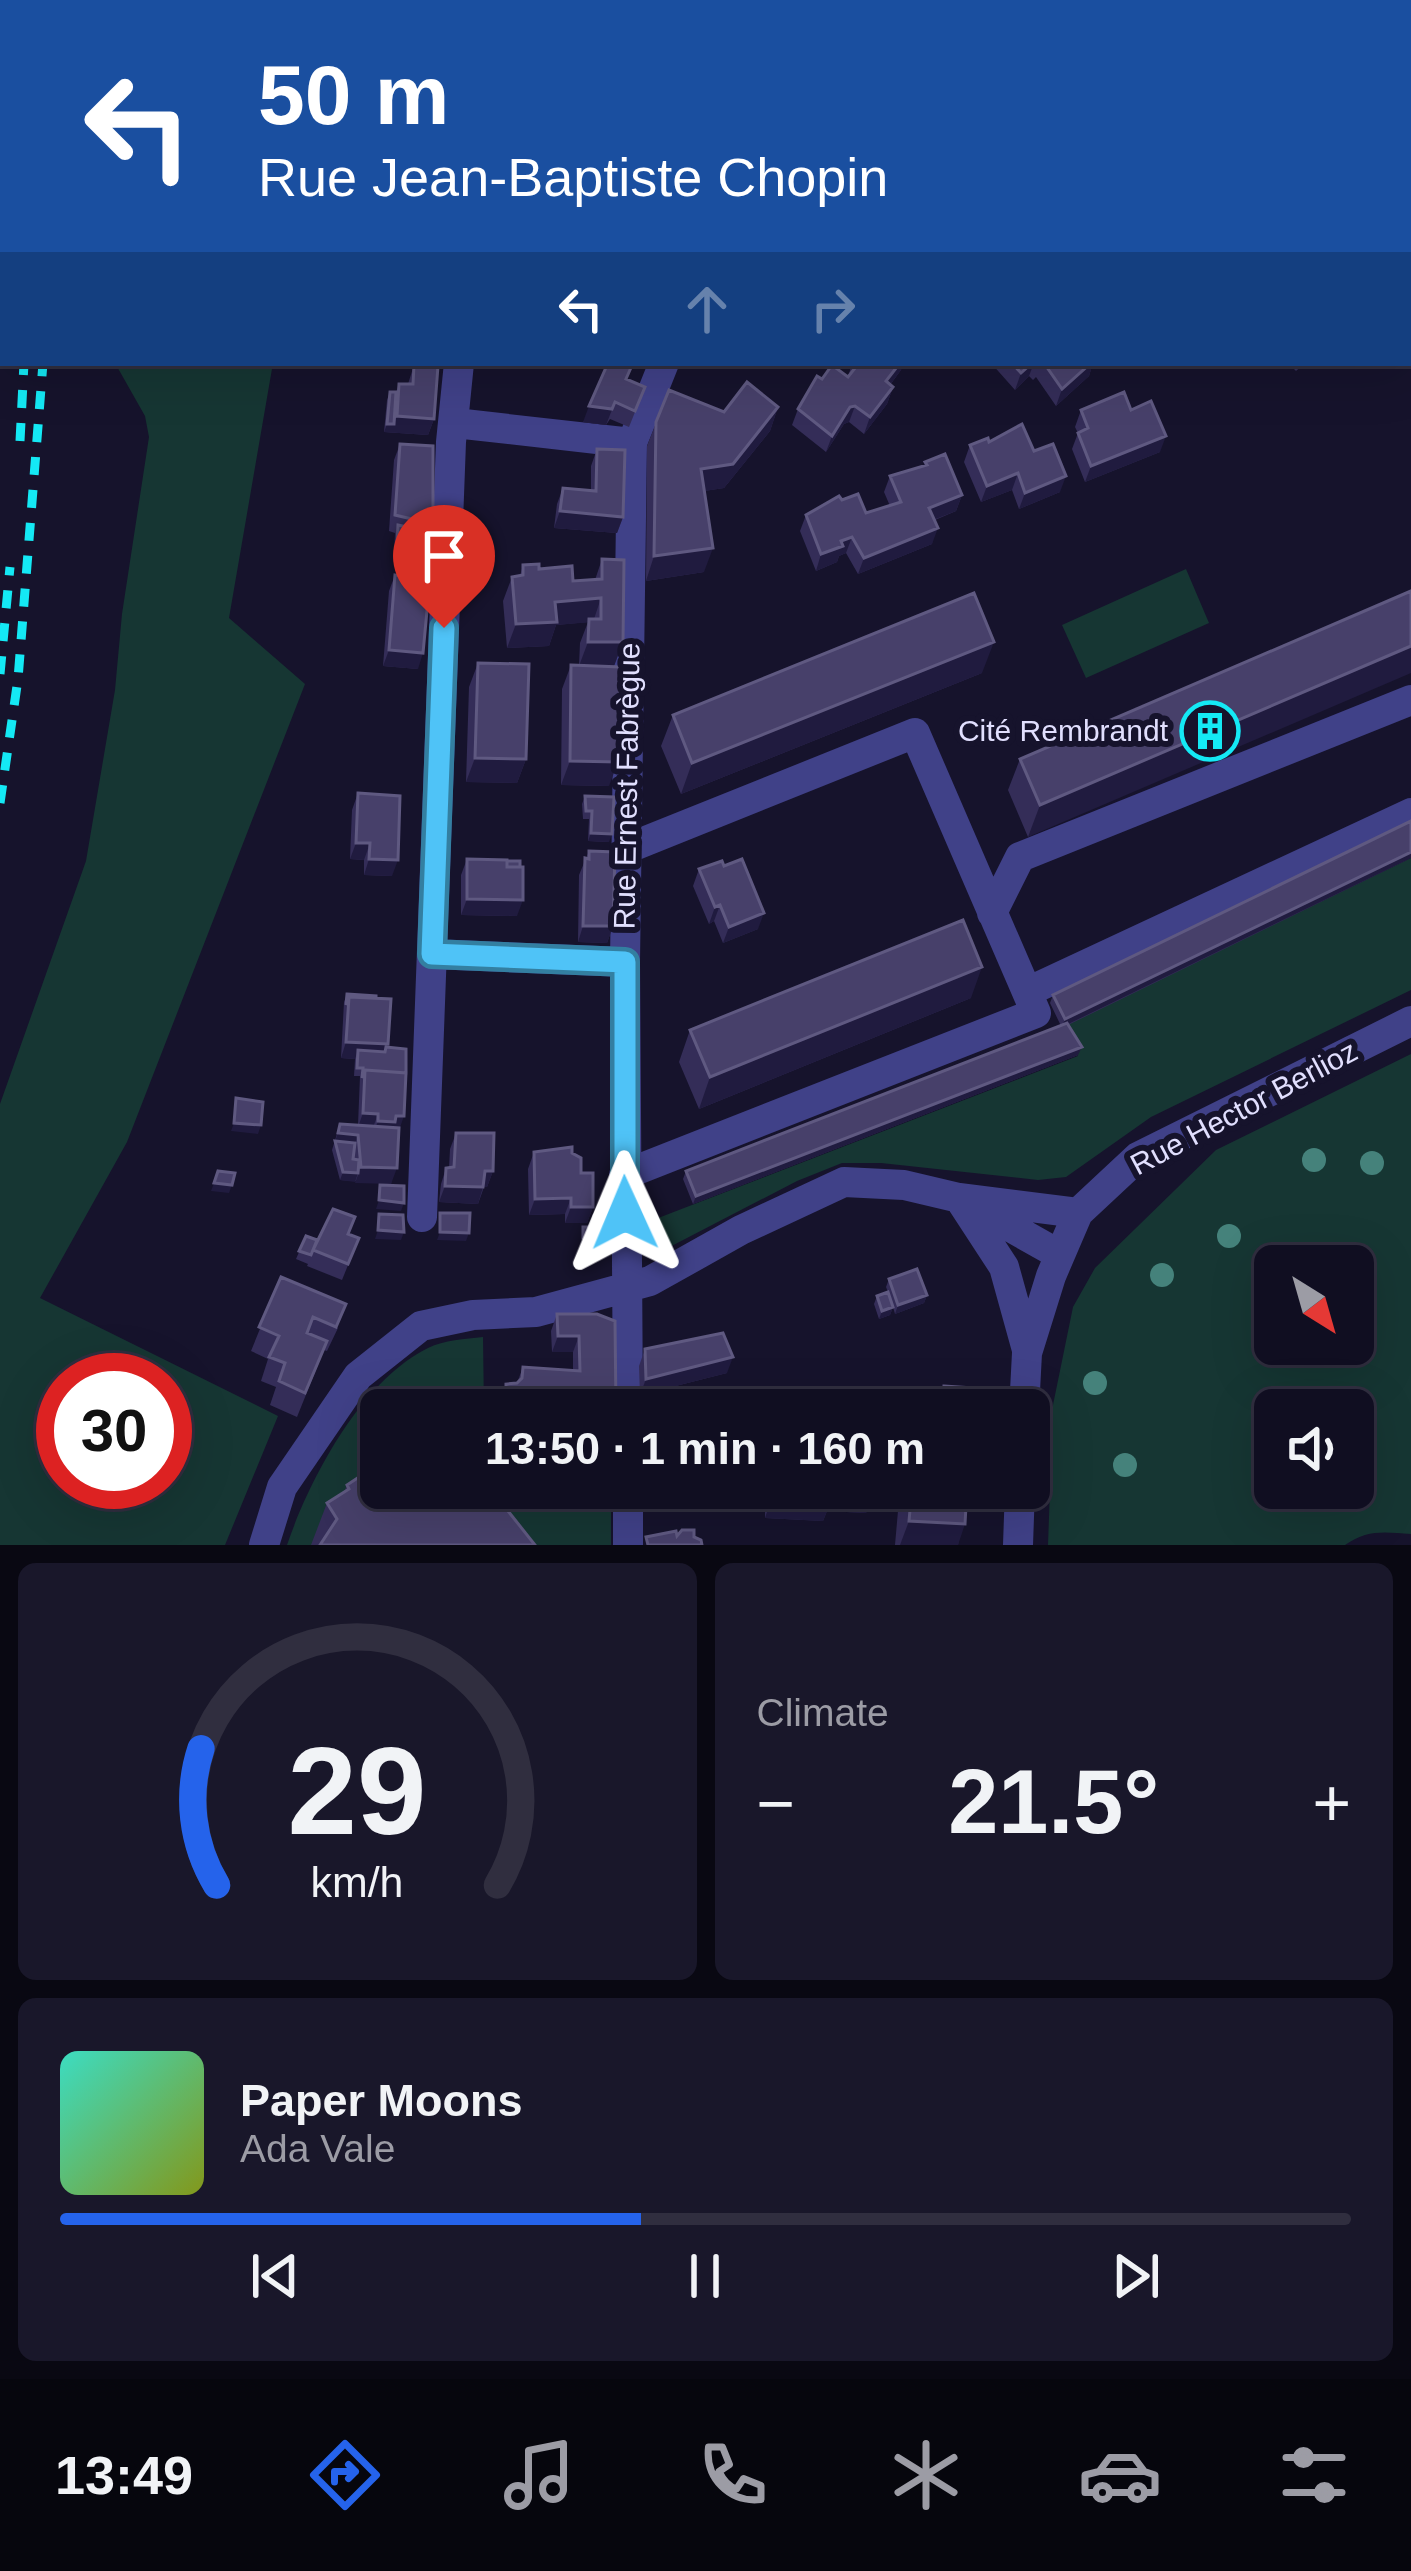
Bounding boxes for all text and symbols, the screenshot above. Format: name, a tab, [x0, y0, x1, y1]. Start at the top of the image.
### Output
icon: left	[60, 48, 216, 204]
text: 50 m	[258, 48, 449, 142]
text: Rue Jean-Baptiste Chopin	[258, 147, 888, 207]
icon: left	[548, 276, 614, 342]
icon: ahead	[674, 276, 740, 342]
icon: right	[800, 276, 866, 342]
pin	[393, 505, 495, 628]
icon: arrive	[411, 523, 477, 589]
street label: Rue Ernest Fabrègue	[607, 642, 646, 930]
building icon: Cité Rembrandt	[1179, 700, 1241, 762]
place label: Cité Rembrandt	[958, 714, 1169, 747]
street label: Rue Hector Berlioz	[1125, 1034, 1363, 1181]
position arrow	[562, 1150, 688, 1276]
north arrow	[1254, 1245, 1374, 1365]
map controls	[1254, 1245, 1374, 1509]
speed limit sign: 30	[36, 1353, 192, 1509]
button: sound	[1254, 1389, 1374, 1509]
text: 13:50 · 1 min · 160 m	[485, 1423, 925, 1474]
text: Climate	[757, 1691, 889, 1734]
text: 29	[288, 1721, 427, 1860]
text: 21.5°	[948, 1752, 1159, 1852]
text: −	[757, 1766, 795, 1840]
text: +	[1312, 1766, 1351, 1840]
text: km/h	[311, 1857, 404, 1905]
text: Paper Moons	[240, 2075, 523, 2126]
text: Ada Vale	[240, 2127, 395, 2170]
icon: previous	[242, 2243, 308, 2309]
icon: pause	[672, 2243, 738, 2309]
icon: next	[1103, 2243, 1169, 2309]
icon: directions	[303, 2433, 387, 2517]
icon: music	[497, 2433, 581, 2517]
icon: phone	[691, 2433, 775, 2517]
icon: climate	[884, 2433, 968, 2517]
icon: car	[1078, 2433, 1162, 2517]
icon: filters	[1272, 2433, 1356, 2517]
text: 13:49	[55, 2445, 193, 2505]

